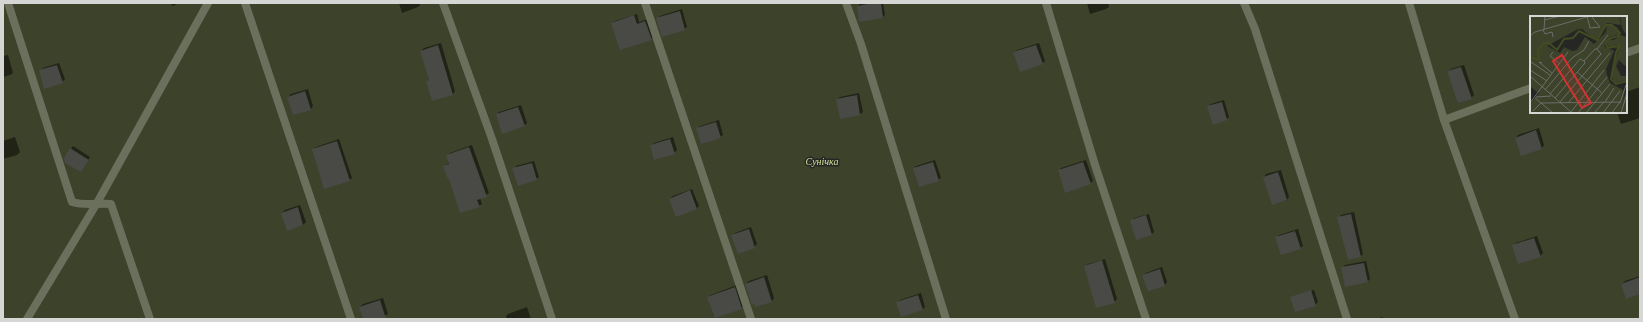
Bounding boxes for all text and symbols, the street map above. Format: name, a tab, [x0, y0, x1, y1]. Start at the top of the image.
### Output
inset map	[1530, 16, 1627, 113]
park label: Сунічка	[805, 155, 839, 168]

